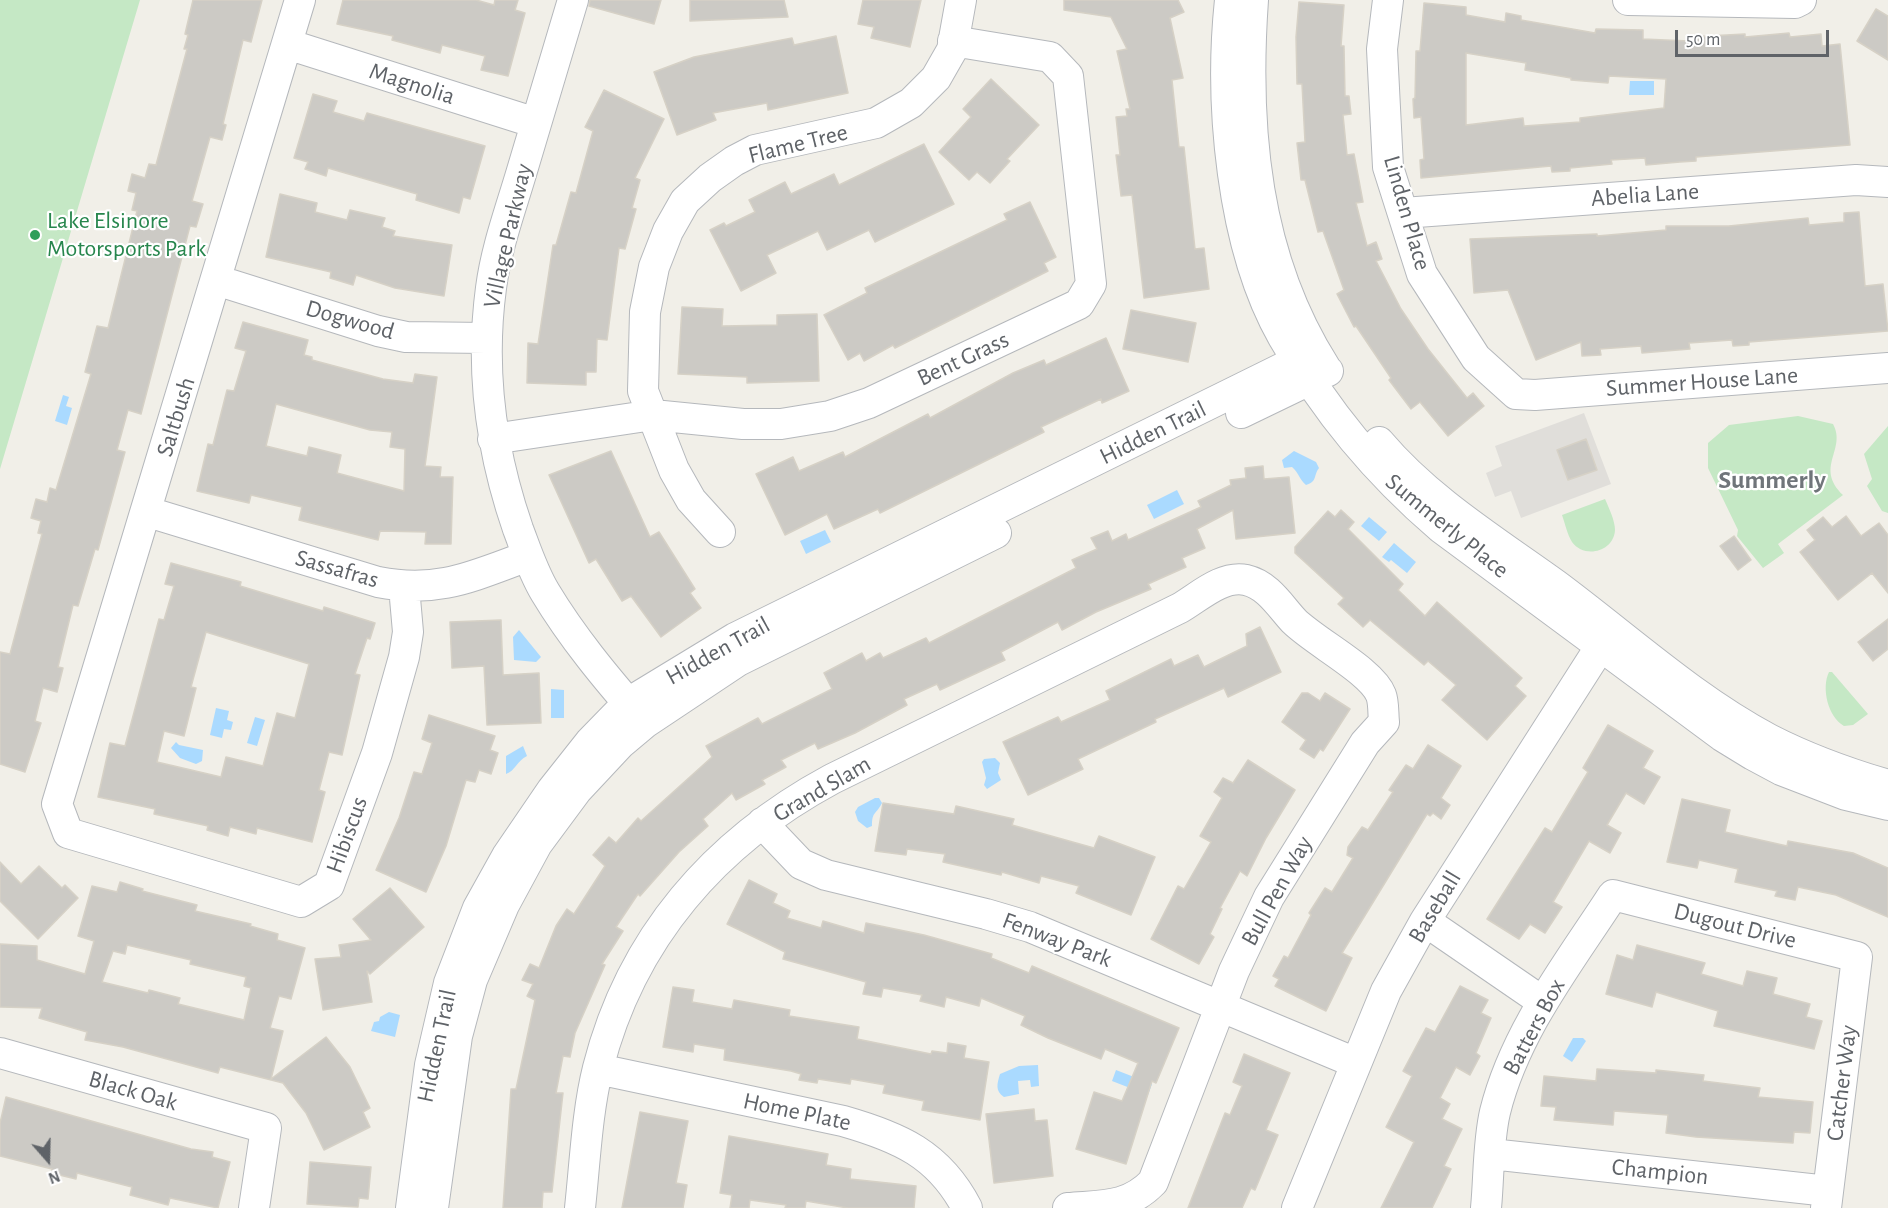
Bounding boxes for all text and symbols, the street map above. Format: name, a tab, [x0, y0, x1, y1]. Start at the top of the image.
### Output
scale bar	[1678, 18, 1832, 56]
text: 50 m	[1686, 31, 1720, 49]
street label: Magnolia	[365, 57, 459, 111]
street label: Flame Tree	[745, 118, 851, 170]
street label: Linden Place	[1377, 152, 1437, 274]
street label: Village Parkway	[477, 161, 539, 311]
street label: Abelia Lane	[1590, 177, 1700, 213]
place label: Lake Elsinore Motorsports Park	[47, 207, 206, 263]
marker: Lake Elsinore Motorsports Park	[28, 228, 42, 242]
street label: Dogwood	[302, 294, 398, 346]
street label: Bent Grass	[913, 325, 1013, 393]
street label: Summer House Lane	[1605, 361, 1799, 403]
street label: Saltbush	[150, 374, 202, 460]
street label: Hidden Trail	[1095, 395, 1211, 471]
district label: Summerly	[1718, 464, 1826, 496]
street label: Summerly Place	[1380, 468, 1514, 584]
street label: Sassafras	[292, 543, 382, 595]
street label: Hidden Trail	[661, 611, 775, 691]
street label: Grand Slam	[768, 749, 876, 829]
street label: Hibiscus	[320, 793, 374, 877]
street label: Bull Pen Way	[1235, 831, 1319, 951]
street label: Baseball	[1402, 866, 1468, 948]
street label: Dugout Drive	[1671, 897, 1799, 955]
street label: Fenway Park	[998, 906, 1116, 974]
street label: Batters Box	[1497, 974, 1571, 1080]
street label: Hidden Trail	[411, 987, 463, 1105]
street label: Catcher Way	[1821, 1023, 1863, 1143]
street label: Black Oak	[85, 1065, 181, 1117]
street label: Home Plate	[740, 1087, 854, 1137]
north arrow	[18, 1130, 78, 1190]
street label: Champion	[1610, 1153, 1710, 1191]
text: N	[46, 1167, 62, 1186]

